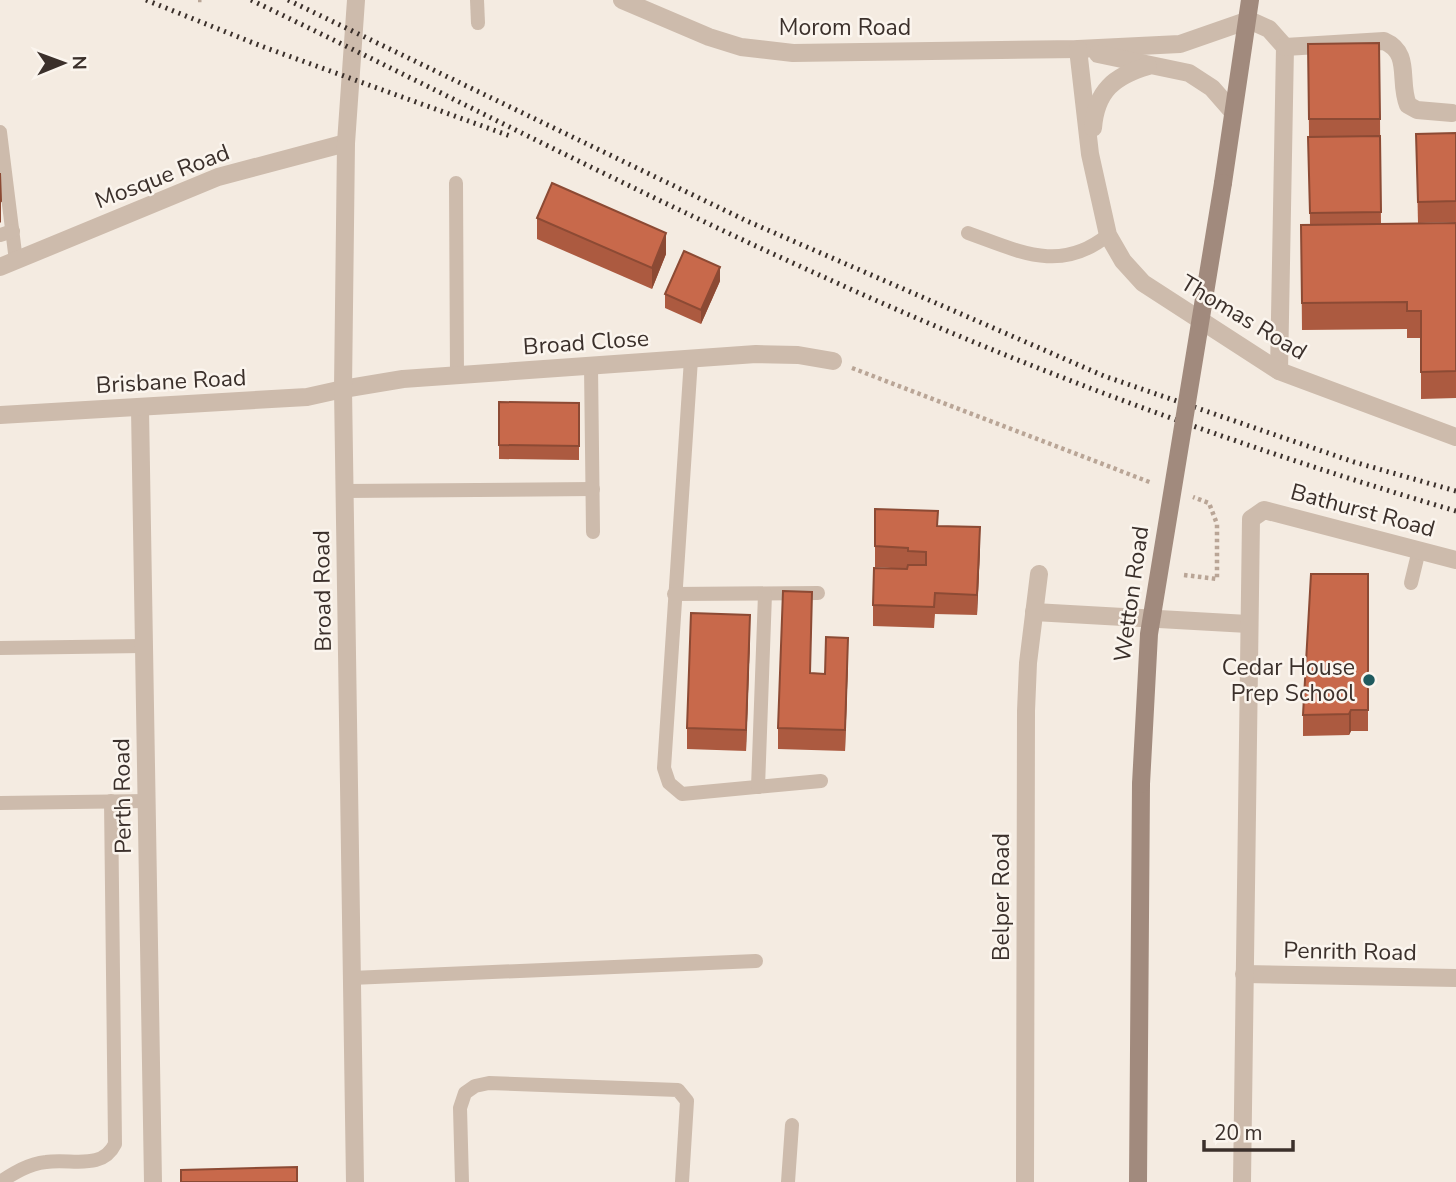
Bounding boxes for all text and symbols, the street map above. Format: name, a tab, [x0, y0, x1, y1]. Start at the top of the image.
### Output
street label: Morom Road	[779, 12, 911, 43]
north arrow	[28, 28, 98, 98]
text: N	[66, 55, 92, 70]
street label: Mosque Road	[91, 137, 234, 216]
street label: Thomas Road	[1175, 268, 1313, 367]
street label: Broad Close	[522, 323, 650, 362]
street label: Brisbane Road	[95, 362, 247, 401]
street label: Bathurst Road	[1287, 476, 1439, 545]
street label: Wetton Road	[1107, 524, 1156, 664]
street label: Broad Road	[306, 530, 339, 652]
place label: Cedar House Prep School	[1222, 652, 1355, 709]
marker: Cedar House Prep School	[1361, 672, 1377, 688]
street label: Perth Road	[106, 738, 139, 854]
street label: Belper Road	[986, 833, 1017, 961]
street label: Penrith Road	[1283, 935, 1417, 968]
scale bar	[1204, 1108, 1293, 1152]
text: 20 m	[1214, 1119, 1263, 1147]

